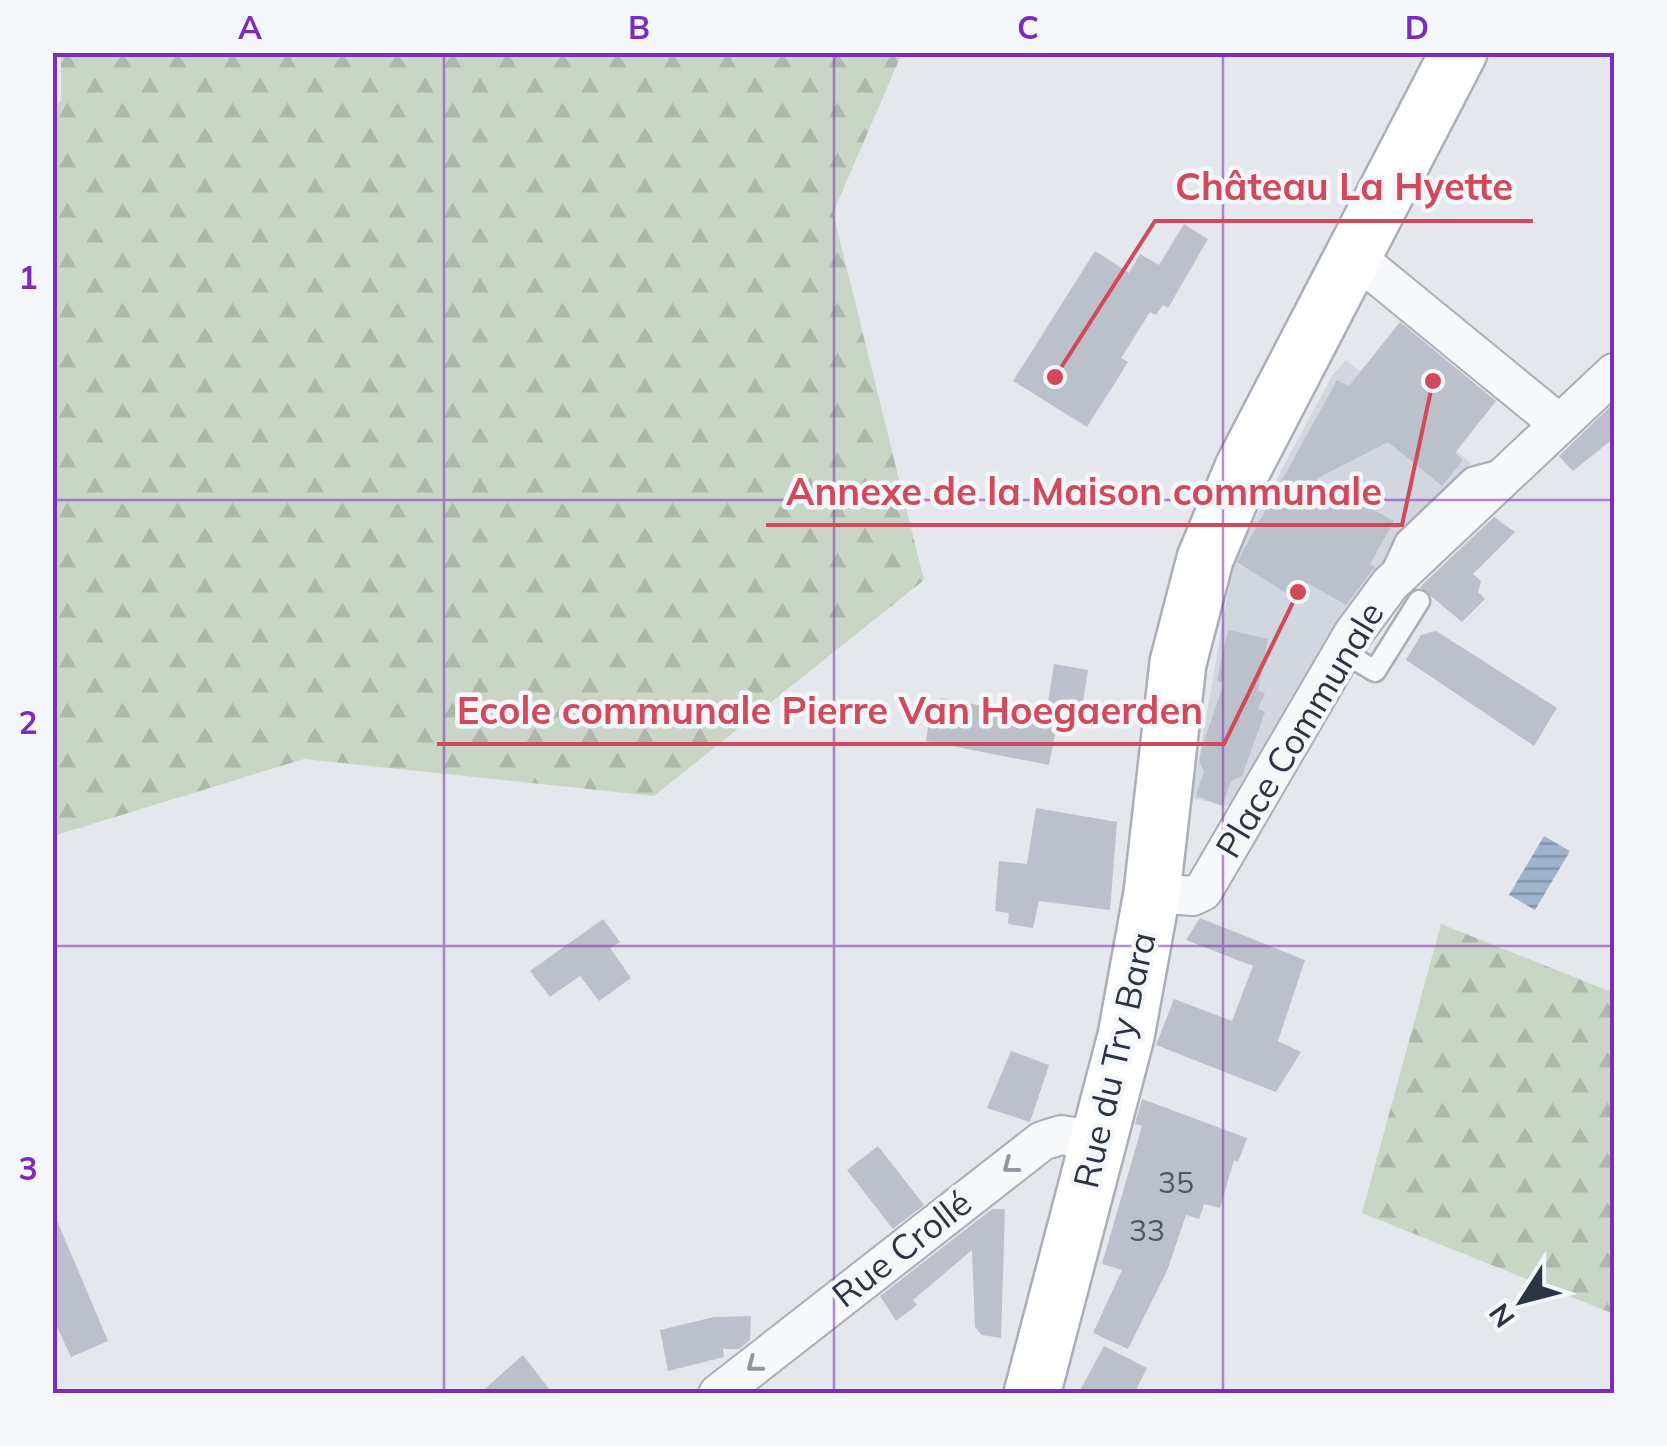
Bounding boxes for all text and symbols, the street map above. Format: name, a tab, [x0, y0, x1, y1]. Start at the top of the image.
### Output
text: A	[238, 7, 262, 47]
text: B	[628, 7, 650, 47]
text: C	[1017, 7, 1039, 47]
text: D	[1405, 7, 1429, 47]
callout: Château La Hyette	[1155, 153, 1533, 221]
text: Château La Hyette	[1175, 162, 1513, 210]
text: 1	[18, 257, 38, 297]
callout: Annexe de la Maison communale	[766, 457, 1402, 525]
text: Annexe de la Maison communale	[786, 467, 1382, 515]
street label: Place Communale	[1205, 594, 1393, 865]
callout: Ecole communale Pierre Van Hoegaerden	[437, 676, 1224, 744]
text: Ecole communale Pierre Van Hoegaerden	[457, 686, 1203, 734]
text: 2	[18, 702, 38, 742]
street label: Rue du Try Bara	[1063, 928, 1165, 1192]
text: 3	[18, 1148, 38, 1188]
one-way arrow	[1003, 1154, 1021, 1171]
house number: 35	[1158, 1163, 1194, 1201]
street label: Rue Crollé	[823, 1180, 980, 1316]
house number: 33	[1129, 1211, 1165, 1249]
north arrow	[1472, 1251, 1572, 1351]
text: N	[1481, 1297, 1522, 1335]
one-way arrow	[747, 1354, 765, 1371]

